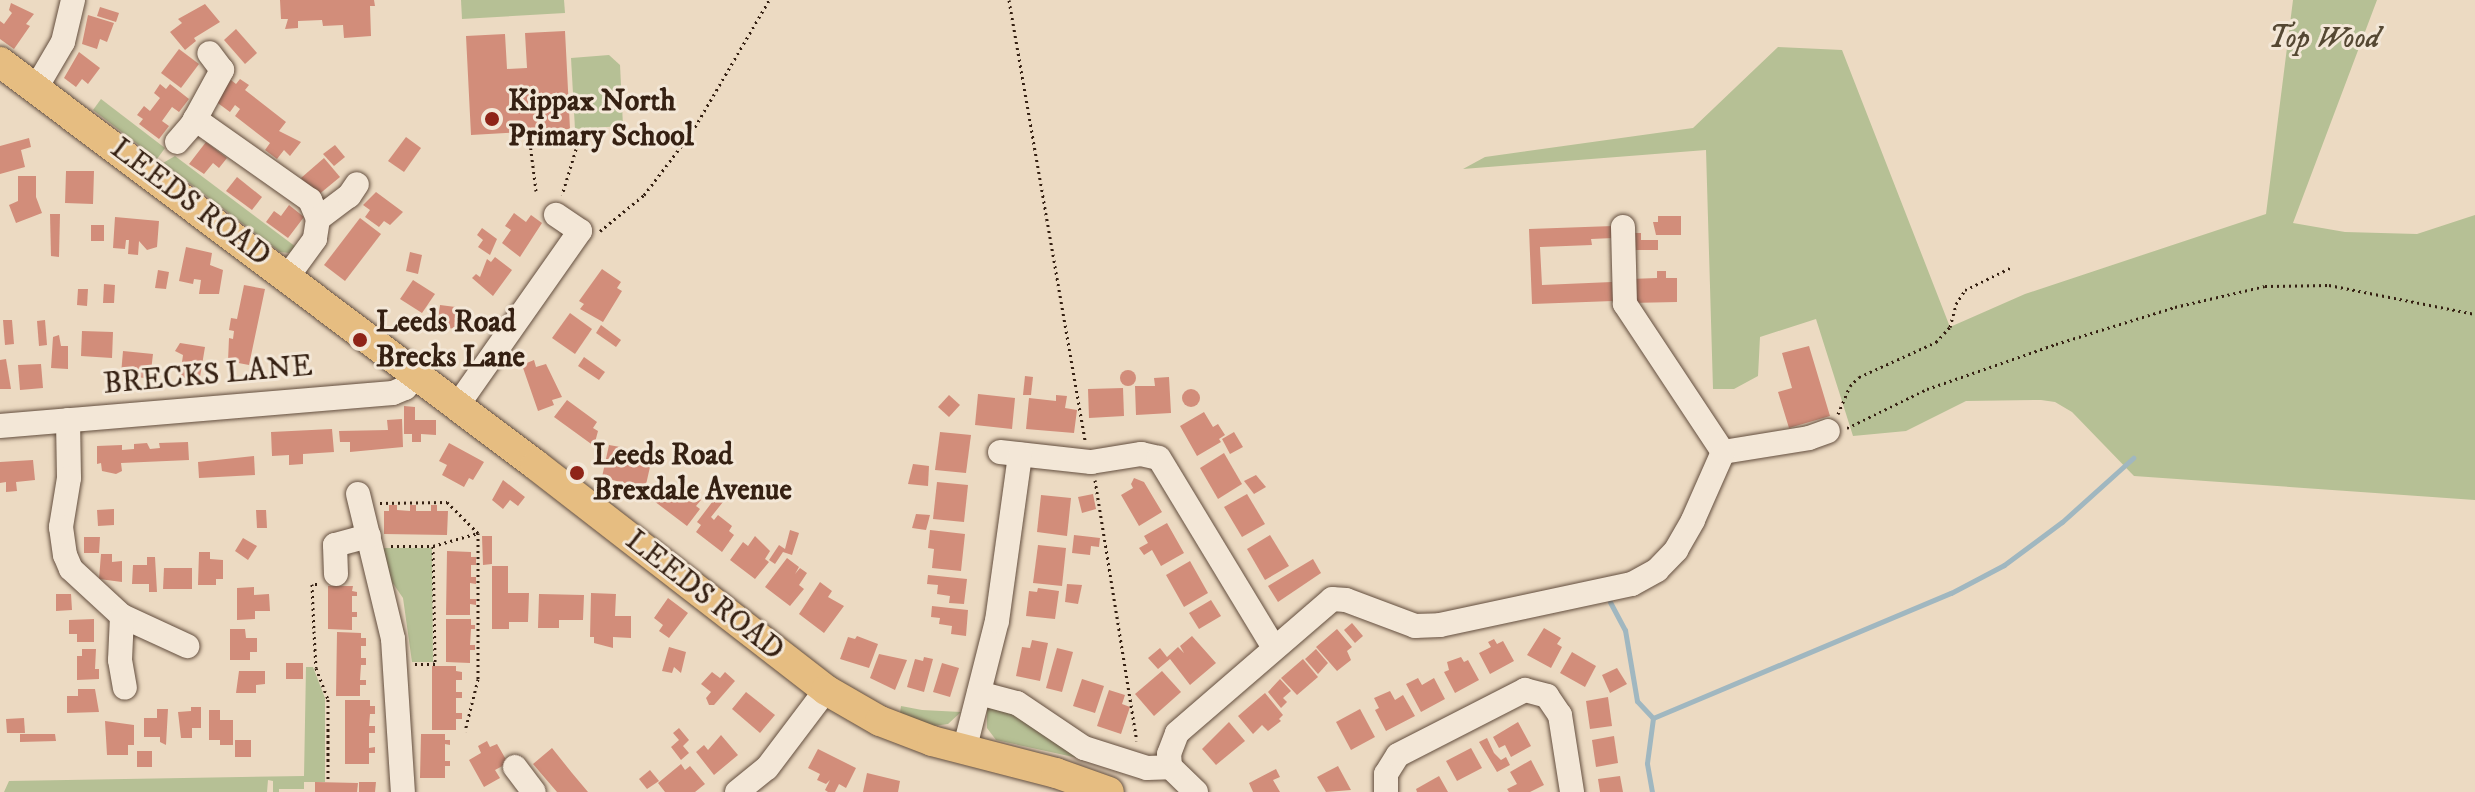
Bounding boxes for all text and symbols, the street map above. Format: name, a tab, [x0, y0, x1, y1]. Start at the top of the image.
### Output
park label: Top Wood	[2268, 21, 2380, 57]
place label: Kippax North Primary School	[508, 84, 694, 154]
marker: Kippax North Primary School	[483, 110, 501, 128]
street label: LEEDS ROAD	[103, 131, 277, 275]
place label: Leeds Road Brecks Lane	[376, 305, 525, 376]
marker: Leeds Road Brecks Lane	[351, 331, 369, 349]
street label: BRECKS LANE	[102, 349, 314, 403]
place label: Leeds Road Brexdale Avenue	[593, 438, 792, 508]
marker: Leeds Road Brexdale Avenue	[568, 464, 586, 482]
street label: LEEDS ROAD	[618, 523, 790, 669]

